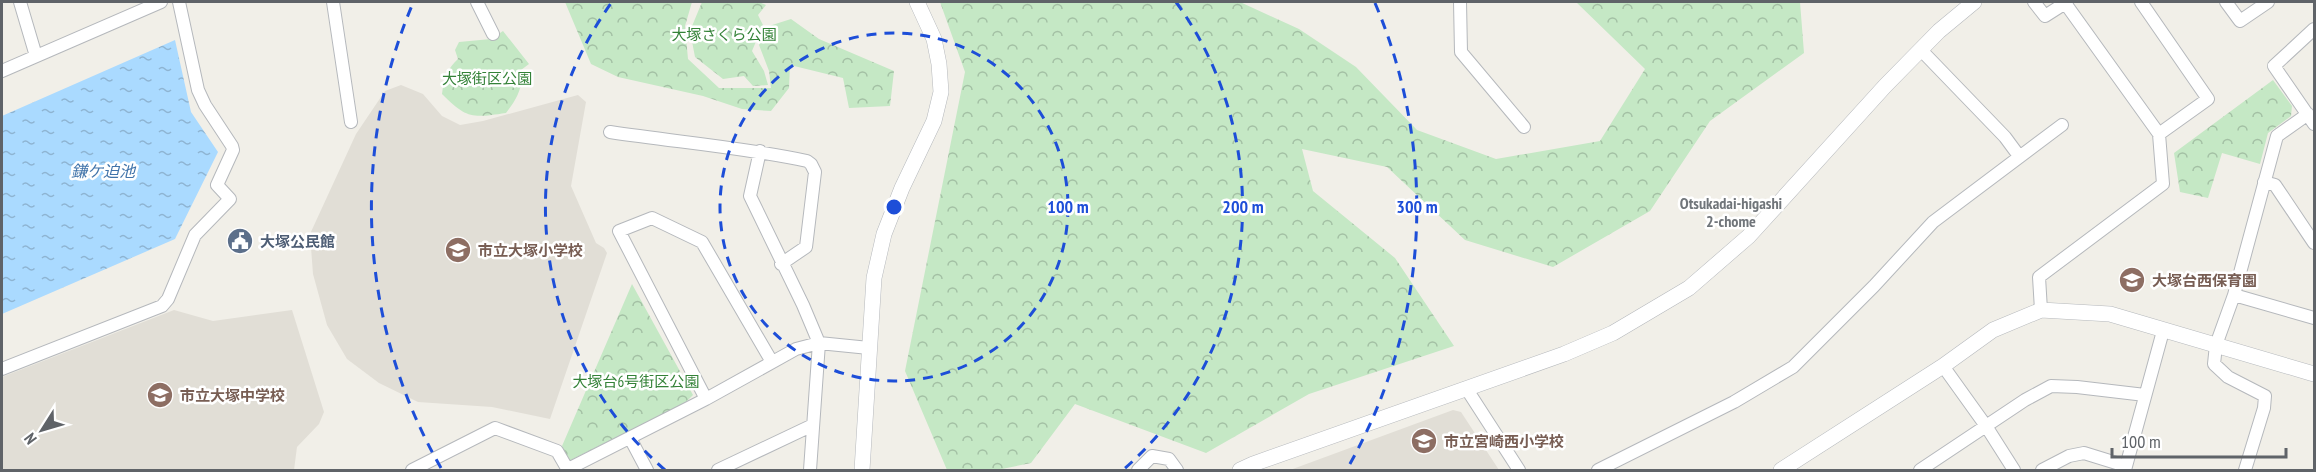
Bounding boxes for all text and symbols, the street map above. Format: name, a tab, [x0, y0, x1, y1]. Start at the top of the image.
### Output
park label: 大塚さくら公園	[671, 25, 777, 44]
park label: 大塚街区公園	[442, 69, 532, 88]
water label: 鎌ケ迫池	[71, 161, 137, 181]
district label: Otsukadai-higashi 2-chome	[1680, 193, 1783, 231]
text: 100 m	[1047, 195, 1089, 218]
text: 200 m	[1222, 195, 1264, 218]
text: 300 m	[1396, 195, 1438, 218]
centre of rings	[884, 197, 904, 217]
public building icon: 大塚公民館	[225, 226, 255, 256]
place label: 大塚公民館	[260, 232, 335, 251]
school or university icon: 市立大塚小学校	[443, 235, 473, 265]
place label: 市立大塚小学校	[478, 241, 583, 260]
school or university icon: 大塚台西保育園	[2117, 265, 2147, 295]
place label: 大塚台西保育園	[2152, 271, 2257, 290]
park label: 大塚台6号街区公園	[573, 372, 699, 391]
school or university icon: 市立大塚中学校	[145, 380, 175, 410]
place label: 市立大塚中学校	[180, 386, 285, 405]
north arrow	[12, 400, 72, 460]
scale bar	[2112, 421, 2286, 459]
school or university icon: 市立宮崎西小学校	[1409, 426, 1439, 456]
text: N	[19, 430, 41, 448]
text: 100 m	[2121, 430, 2161, 453]
place label: 市立宮崎西小学校	[1444, 432, 1564, 451]

